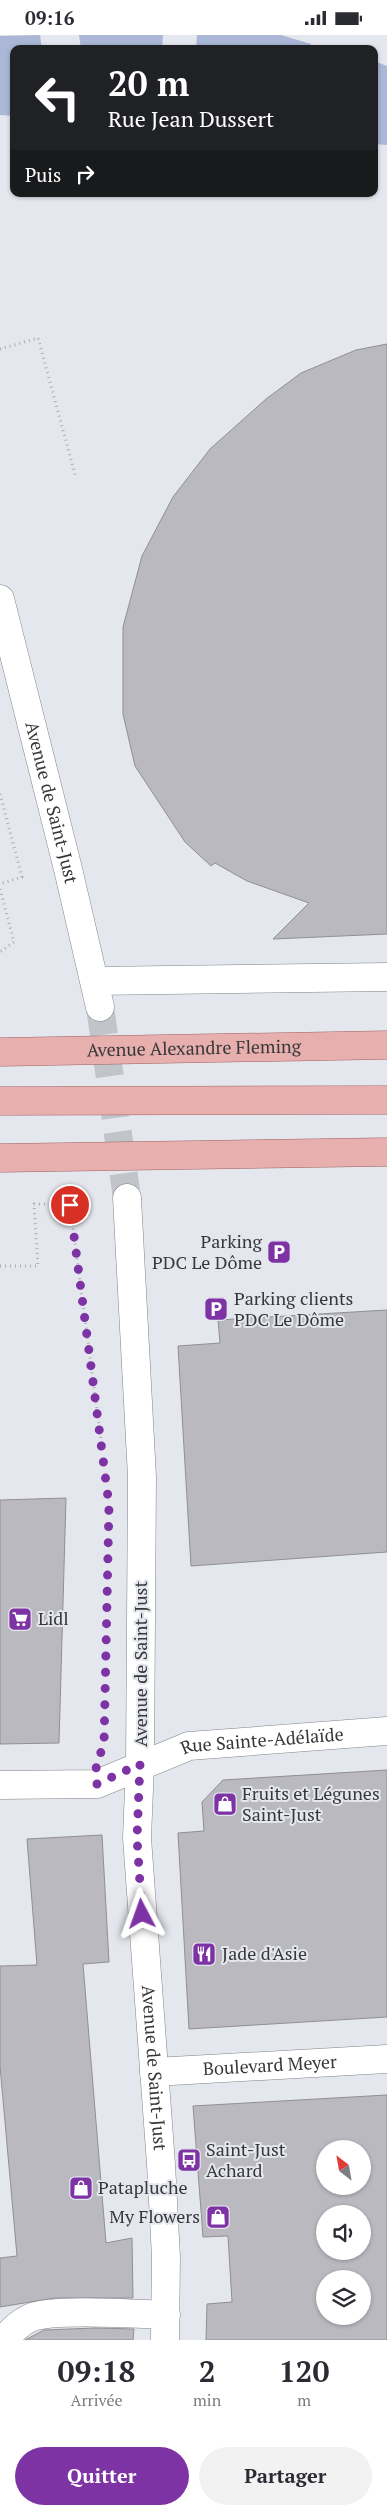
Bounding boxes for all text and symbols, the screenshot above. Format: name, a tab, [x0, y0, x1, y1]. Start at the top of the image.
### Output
text: 09:16	[25, 5, 74, 30]
text: 20 m	[108, 60, 189, 106]
icon: left	[25, 65, 90, 130]
text: Rue Jean Dussert	[108, 104, 274, 133]
icon: right	[71, 160, 99, 188]
text: Puis	[25, 162, 61, 187]
street label: Avenue de Saint-Just	[20, 719, 84, 886]
street label: Avenue Alexandre Fleming	[87, 1034, 302, 1061]
pin	[49, 1184, 91, 1226]
icon: arrive	[56, 1191, 84, 1219]
place label: Parking PDC Le Dôme	[152, 1229, 263, 1274]
parking icon: Parking PDC Le Dôme	[266, 1239, 292, 1265]
place label: Parking clients PDC Le Dôme	[234, 1286, 353, 1331]
parking icon: Parking clients PDC Le Dôme	[203, 1296, 229, 1322]
street label: Avenue de Saint-Just	[128, 1581, 152, 1747]
supermarket icon: Lidl	[7, 1606, 33, 1632]
place label: Lidl	[38, 1606, 69, 1630]
street label: Rue Sainte-Adélaïde	[177, 1721, 344, 1759]
place label: Fruits et Légunes Saint-Just	[242, 1781, 380, 1826]
shop icon: Fruits et Légunes Saint-Just	[212, 1791, 238, 1817]
position arrow	[115, 1887, 167, 1939]
restaurant icon: Jade d'Asie	[191, 1941, 217, 1967]
place label: Jade d'Asie	[222, 1941, 307, 1965]
street label: Avenue de Saint-Just	[137, 1984, 173, 2152]
street label: Boulevard Meyer	[202, 2049, 338, 2080]
place label: Saint-Just Achard	[206, 2137, 286, 2182]
north arrow	[316, 2140, 371, 2195]
map controls	[316, 2140, 371, 2325]
bus stop icon: Saint-Just Achard	[176, 2147, 202, 2173]
shop icon: Patapluche	[68, 2175, 94, 2201]
place label: Patapluche	[98, 2175, 188, 2199]
place label: My Flowers	[109, 2204, 200, 2228]
shop icon: My Flowers	[205, 2204, 231, 2230]
button: sound	[316, 2205, 371, 2260]
button: layers	[316, 2270, 371, 2325]
text: 09:18	[57, 2351, 136, 2391]
text: 2	[199, 2351, 216, 2391]
text: 120	[279, 2351, 330, 2391]
text: Arrivée	[71, 2389, 122, 2411]
text: min	[193, 2389, 221, 2411]
text: m	[297, 2389, 311, 2411]
button: Quitter	[15, 2447, 189, 2505]
button: Partager	[199, 2447, 372, 2505]

